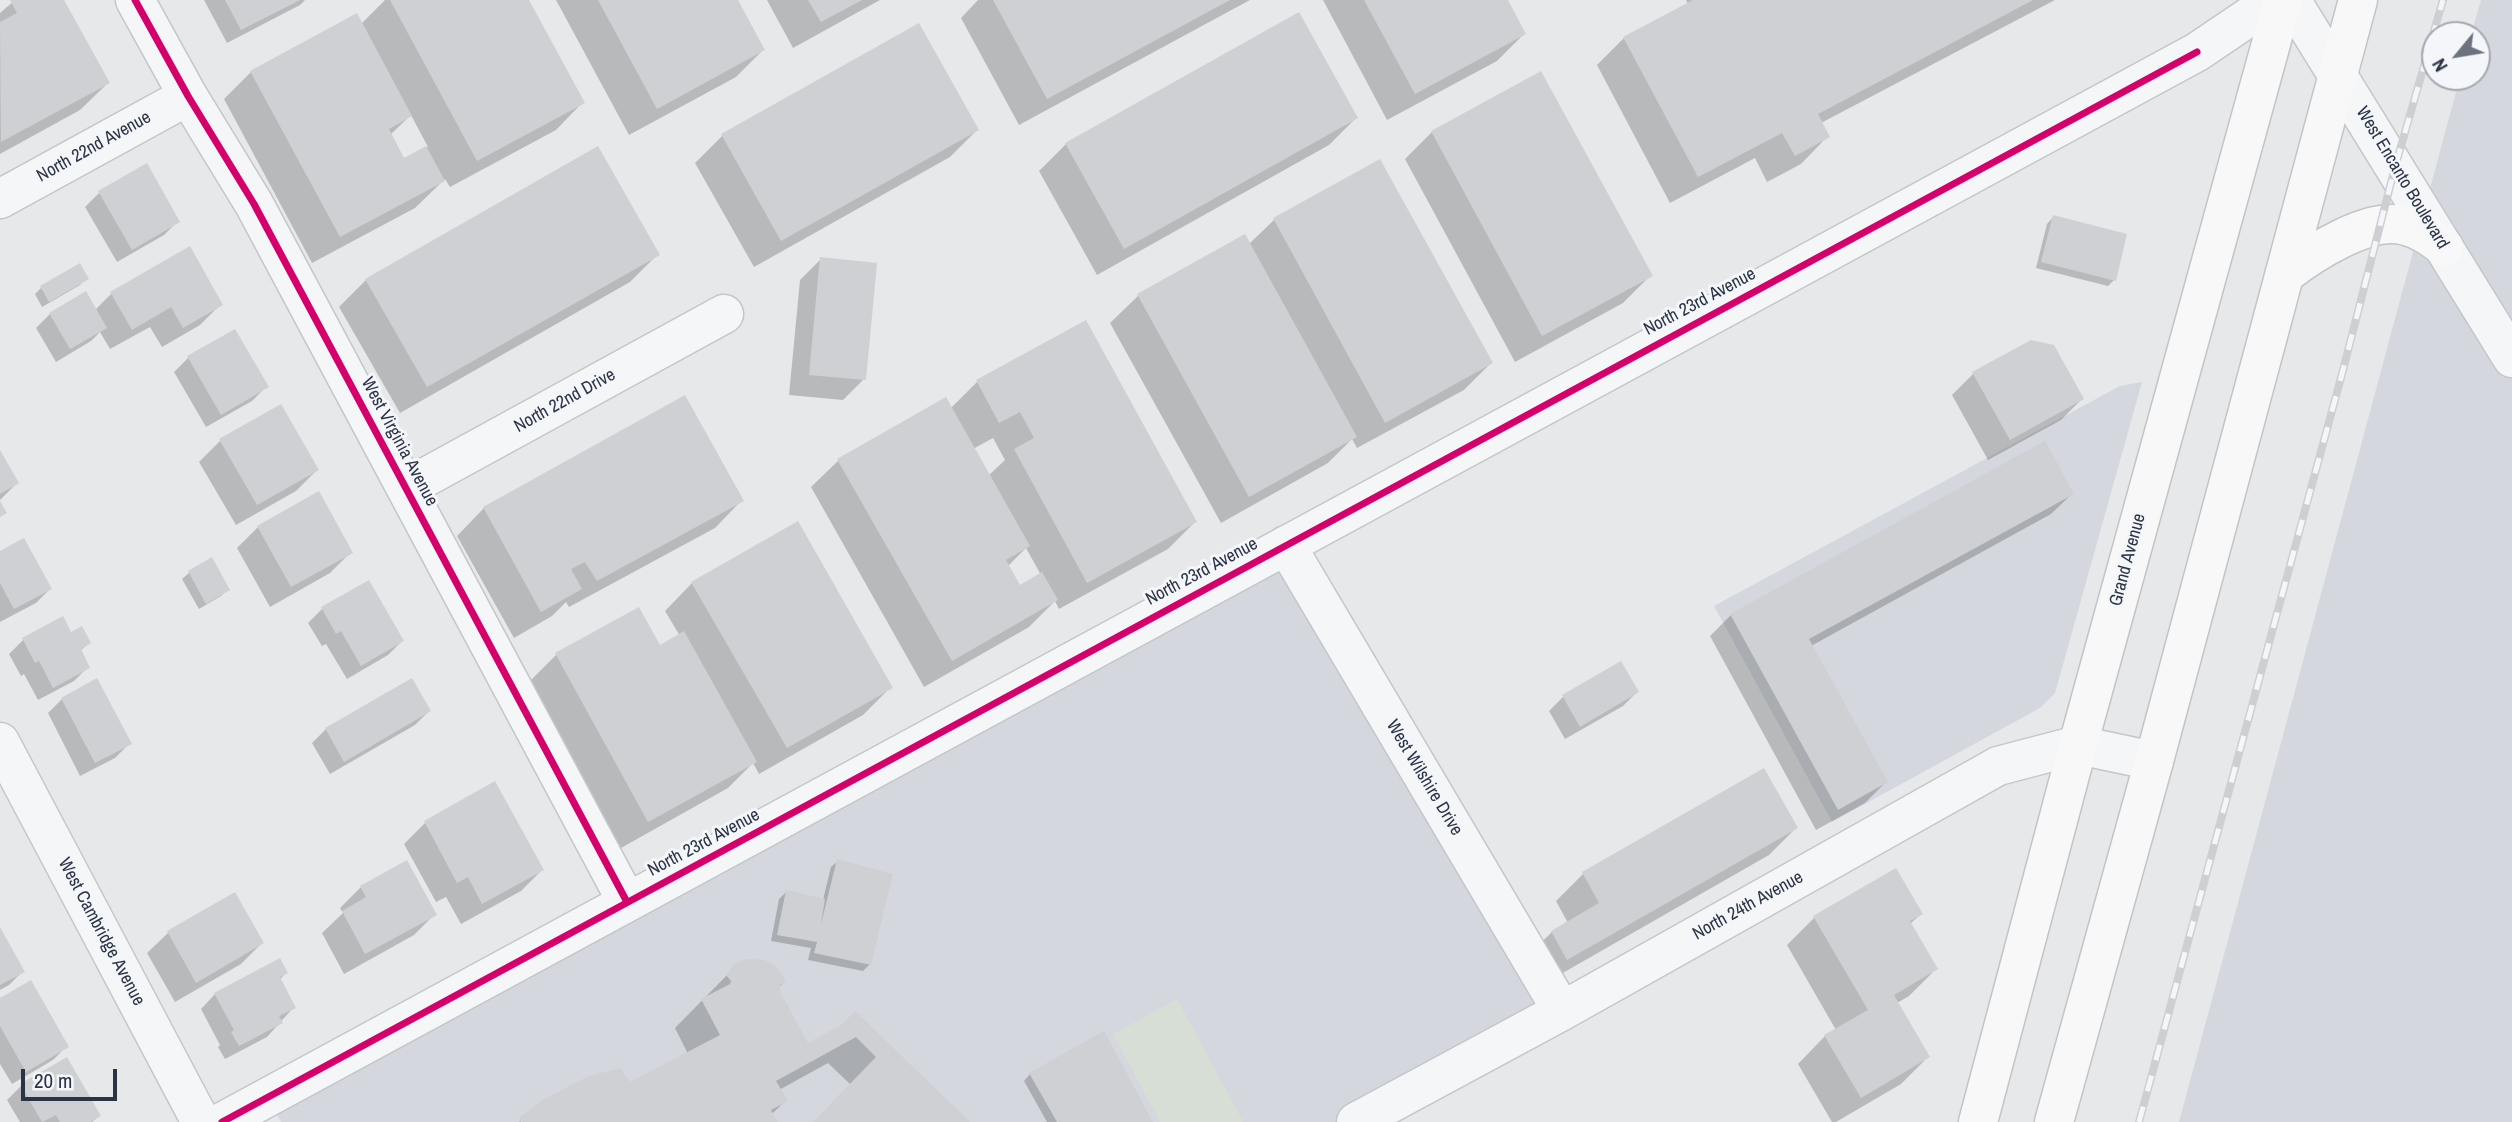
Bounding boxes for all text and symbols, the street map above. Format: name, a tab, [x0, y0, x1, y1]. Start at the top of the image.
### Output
north arrow	[2421, 21, 2491, 91]
text: N	[2425, 54, 2454, 77]
street label: West Encanto Boulevard	[2351, 103, 2453, 253]
street label: North 22nd Avenue	[33, 107, 155, 187]
street label: North 23rd Avenue	[1640, 263, 1760, 341]
street label: North 22nd Drive	[511, 364, 619, 438]
street label: West Virginia Avenue	[356, 374, 442, 510]
street label: Grand Avenue	[2105, 511, 2151, 609]
street label: North 23rd Avenue	[1142, 533, 1262, 611]
street label: West Wilshire Drive	[1381, 716, 1467, 840]
street label: North 23rd Avenue	[644, 804, 764, 882]
street label: West Cambridge Avenue	[53, 854, 149, 1010]
street label: North 24th Avenue	[1689, 867, 1807, 945]
scale bar	[24, 1056, 121, 1100]
text: 20 m	[34, 1066, 72, 1095]

